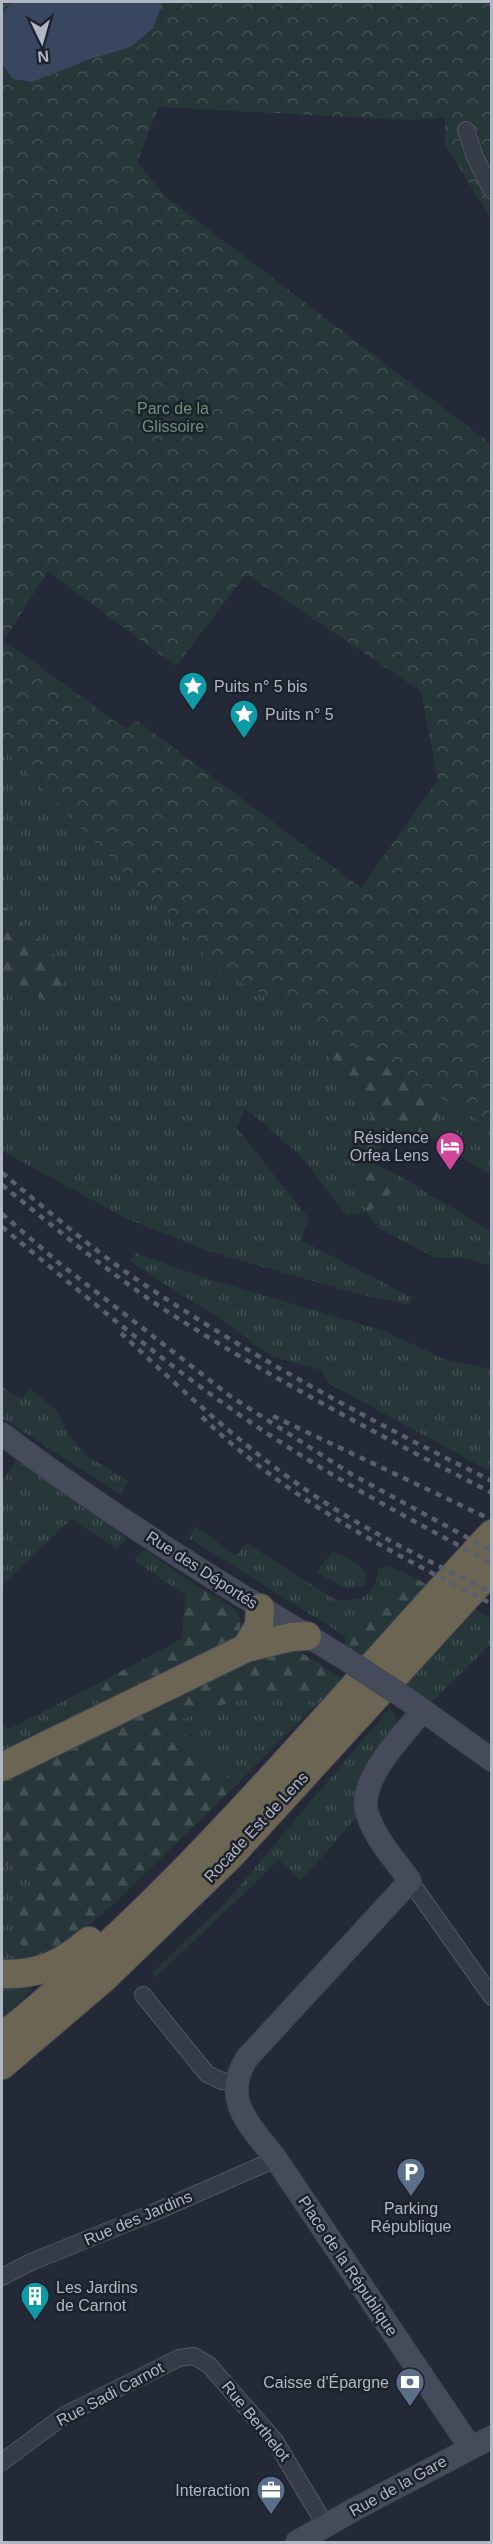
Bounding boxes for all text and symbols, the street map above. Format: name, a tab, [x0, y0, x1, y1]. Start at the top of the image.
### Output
north arrow	[12, 12, 72, 72]
text: N	[37, 47, 50, 65]
park label: Parc de la Glissoire	[137, 400, 209, 435]
place icon: Puits n° 5 bis	[177, 670, 209, 712]
place label: Puits n° 5 bis	[214, 678, 308, 695]
place icon: Puits n° 5	[228, 698, 260, 740]
place label: Puits n° 5	[265, 706, 334, 723]
place label: Résidence Orfea Lens	[350, 1129, 429, 1164]
hotel icon: Résidence Orfea Lens	[434, 1130, 466, 1172]
street label: Rue des Déportés	[143, 1528, 261, 1612]
street label: Rocade Est de Lens	[201, 1769, 311, 1885]
parking icon: Parking République	[395, 2156, 427, 2198]
street label: Rue des Jardins	[81, 2188, 195, 2248]
street label: Place de la République	[295, 2193, 401, 2339]
place label: Parking République	[371, 2200, 452, 2235]
place label: Les Jardins de Carnot	[56, 2279, 138, 2314]
building icon: Les Jardins de Carnot	[19, 2280, 51, 2322]
street label: Rue Sadi Carnot	[54, 2358, 167, 2429]
bank icon: Caisse d'Épargne	[394, 2366, 426, 2408]
place label: Caisse d'Épargne	[263, 2373, 389, 2391]
street label: Rue Berthelot	[219, 2378, 294, 2465]
street label: Rue de la Gare	[346, 2452, 450, 2520]
office icon: Interaction	[255, 2474, 287, 2516]
place label: Interaction	[175, 2482, 250, 2499]

